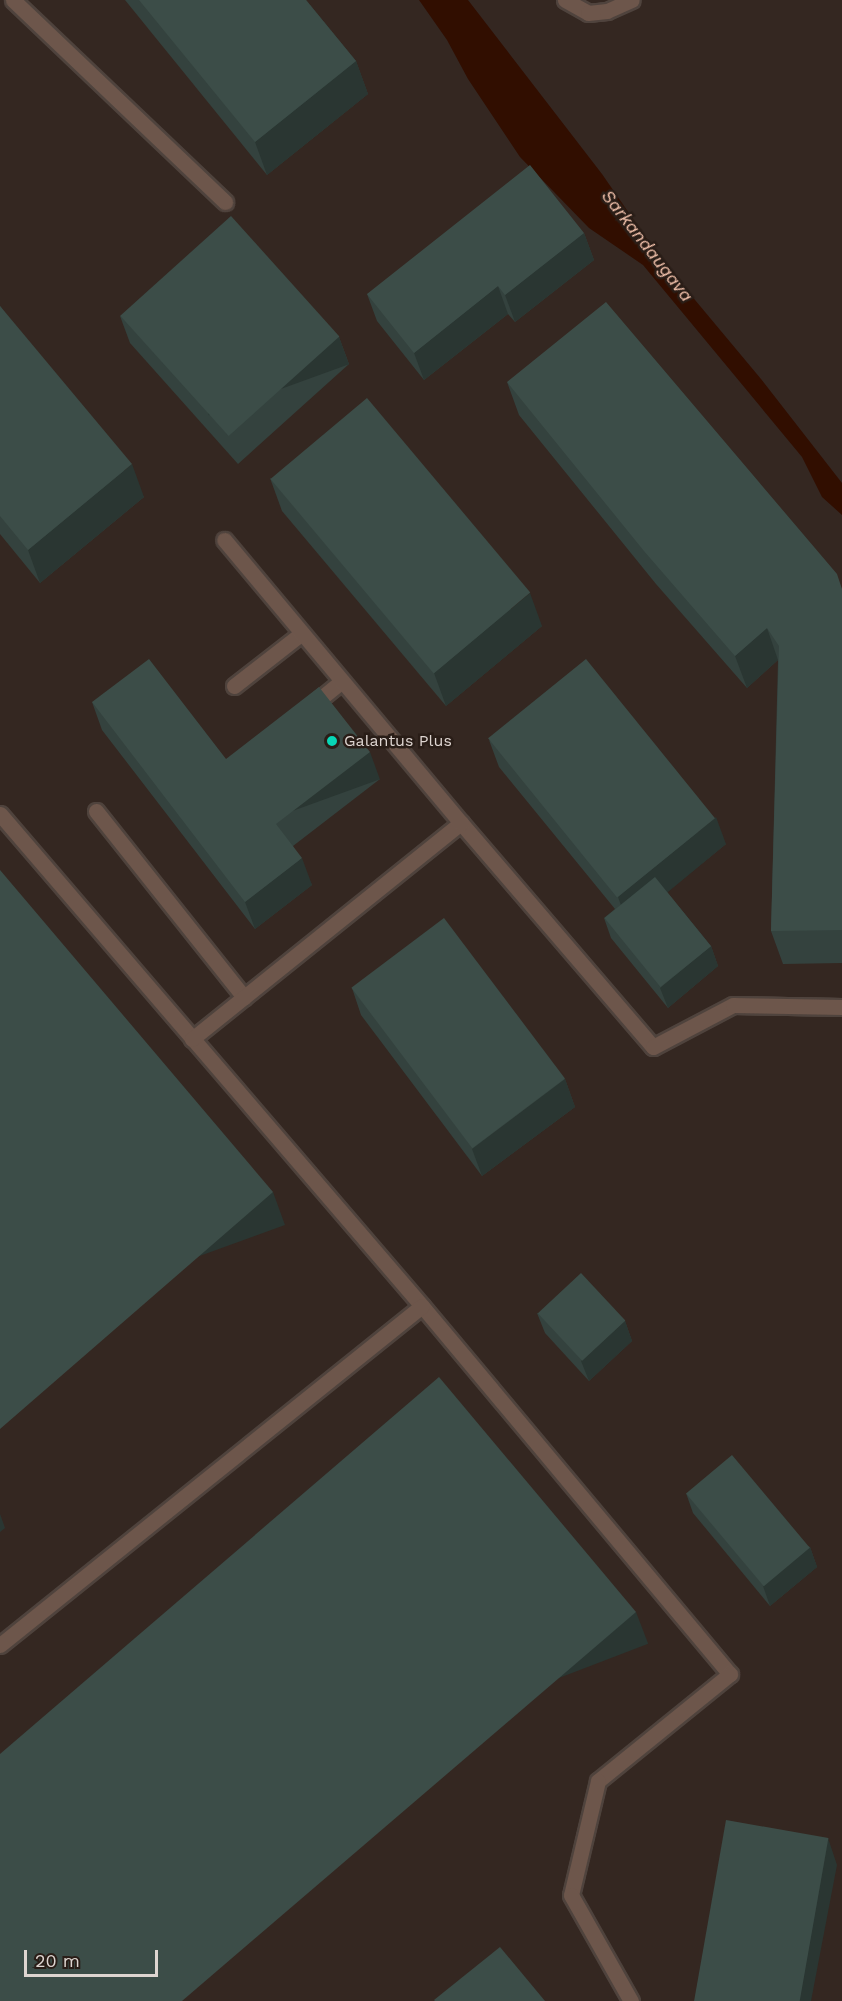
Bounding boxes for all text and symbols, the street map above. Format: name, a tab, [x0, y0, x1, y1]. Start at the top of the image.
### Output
water label: Sarkandaugava	[597, 186, 697, 306]
place label: Galantus Plus	[344, 731, 452, 751]
marker: Galantus Plus	[325, 734, 339, 748]
scale bar	[27, 1938, 160, 1976]
text: 20 m	[35, 1950, 80, 1971]

